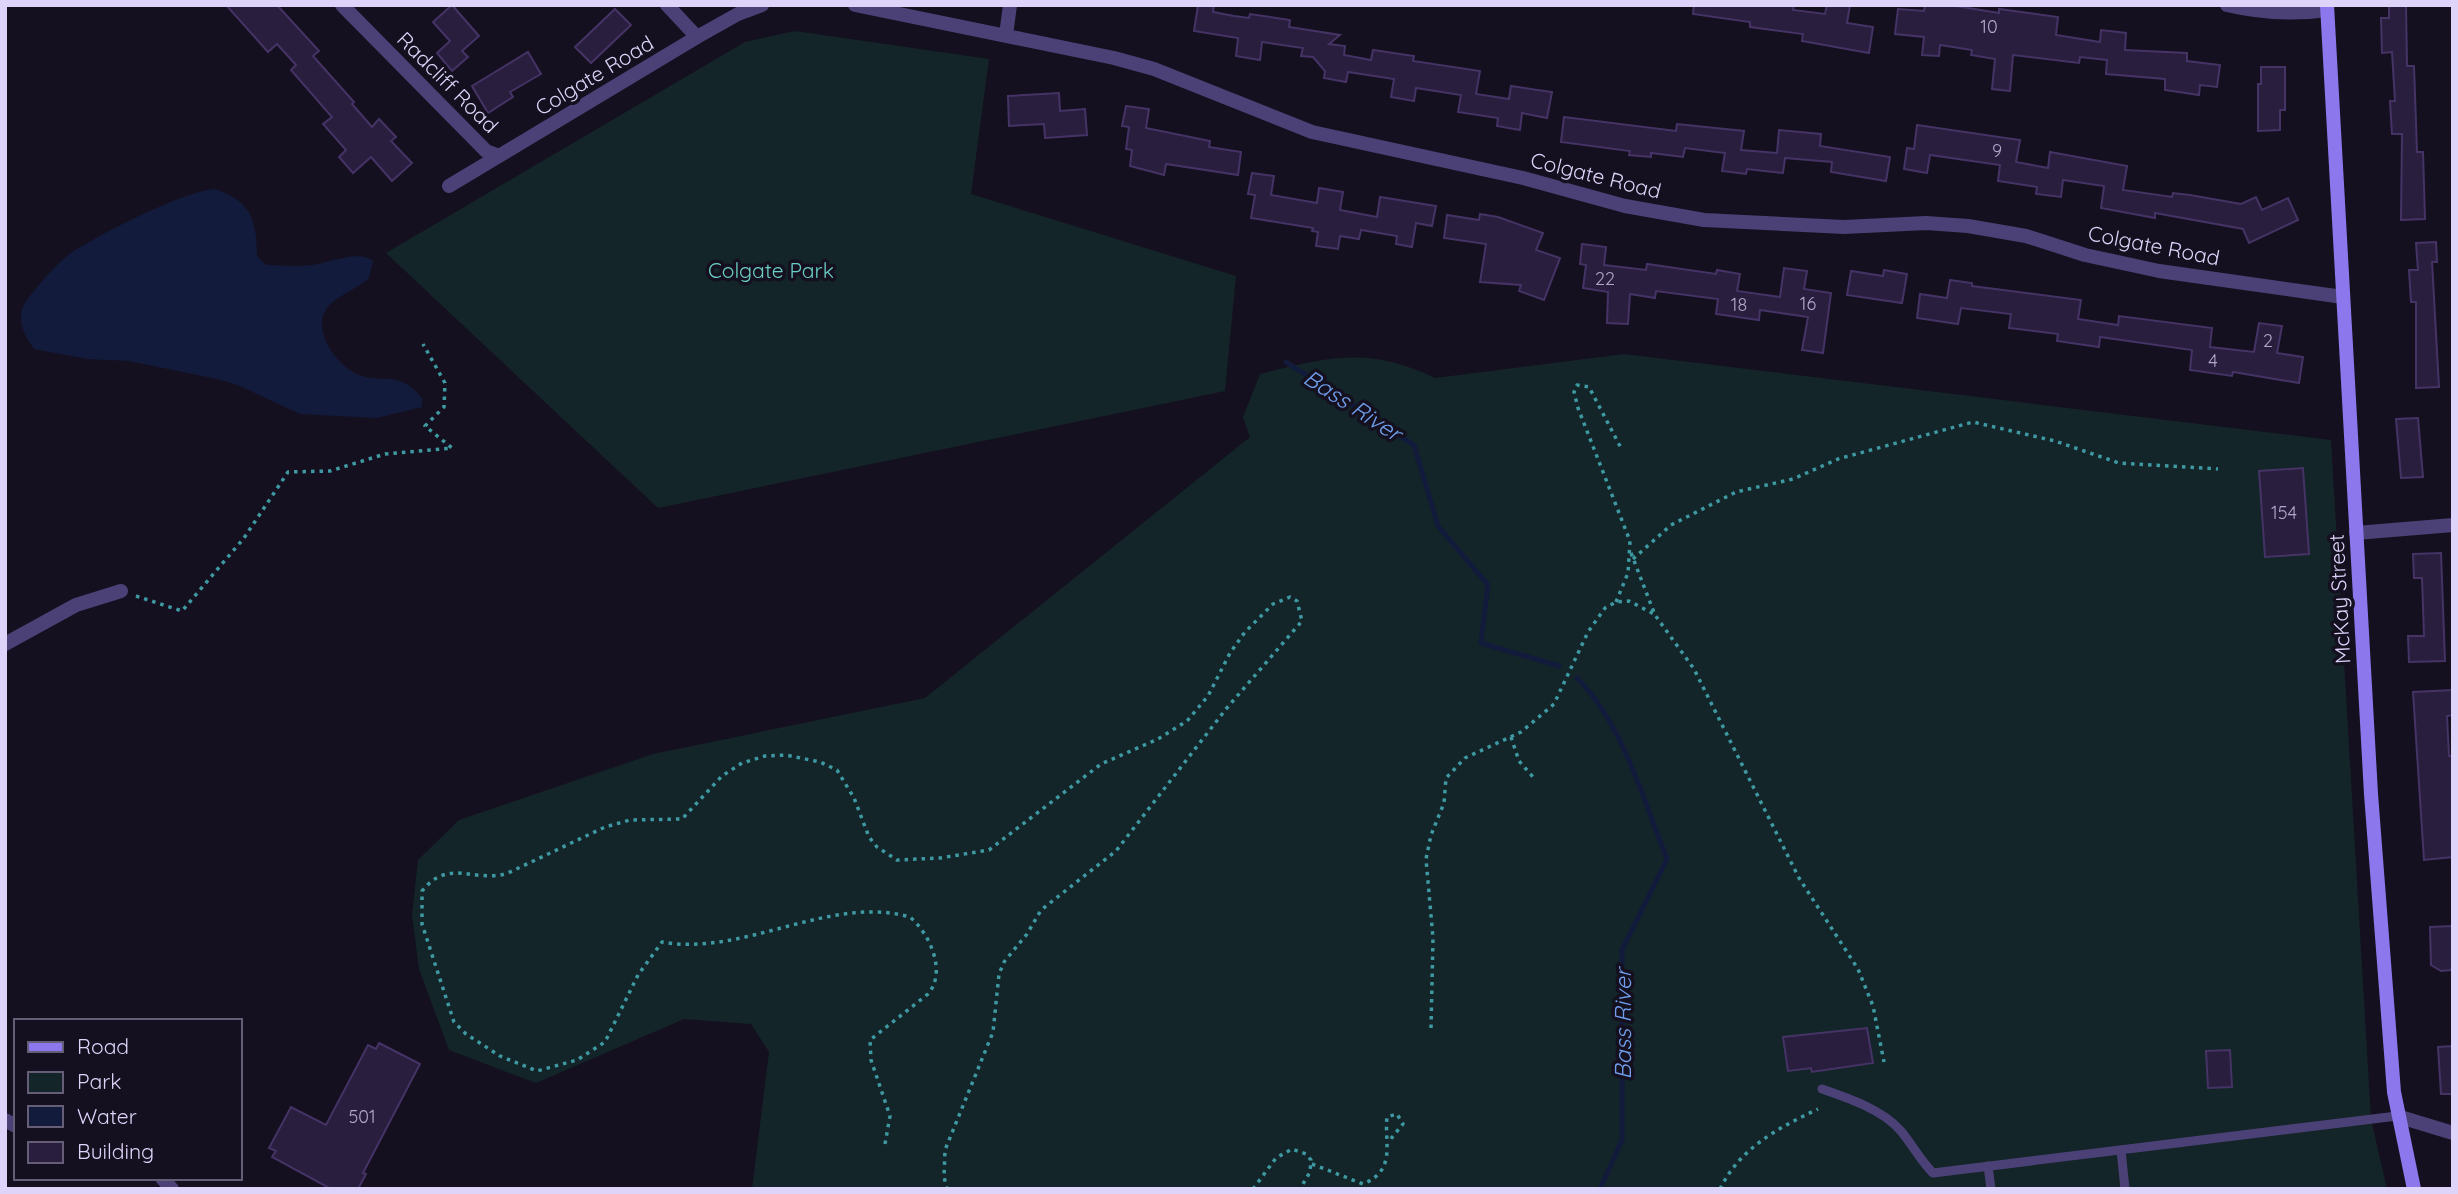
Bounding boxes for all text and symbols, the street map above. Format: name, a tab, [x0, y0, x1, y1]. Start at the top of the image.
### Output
house number: 10	[1980, 15, 1998, 38]
street label: Radcliff Road	[392, 26, 504, 138]
street label: Colgate Road	[530, 29, 658, 121]
house number: 9	[1992, 139, 2002, 162]
street label: Colgate Road	[1528, 146, 1664, 204]
street label: Colgate Road	[2086, 220, 2222, 270]
park label: Colgate Park	[708, 257, 834, 283]
house number: 22	[1595, 267, 1615, 290]
house number: 16	[1800, 292, 1816, 315]
house number: 18	[1731, 293, 1747, 316]
house number: 2	[2263, 329, 2273, 352]
house number: 4	[2208, 349, 2218, 372]
water label: Bass River	[1299, 363, 1410, 449]
house number: 154	[2271, 501, 2297, 524]
street label: McKay Street	[2323, 533, 2355, 665]
water label: Bass River	[1608, 965, 1637, 1080]
legend	[14, 1019, 242, 1180]
text: Road	[77, 1033, 129, 1059]
text: Park	[77, 1068, 121, 1094]
text: Water	[77, 1103, 137, 1129]
house number: 501	[348, 1105, 376, 1128]
text: Building	[77, 1138, 154, 1164]

